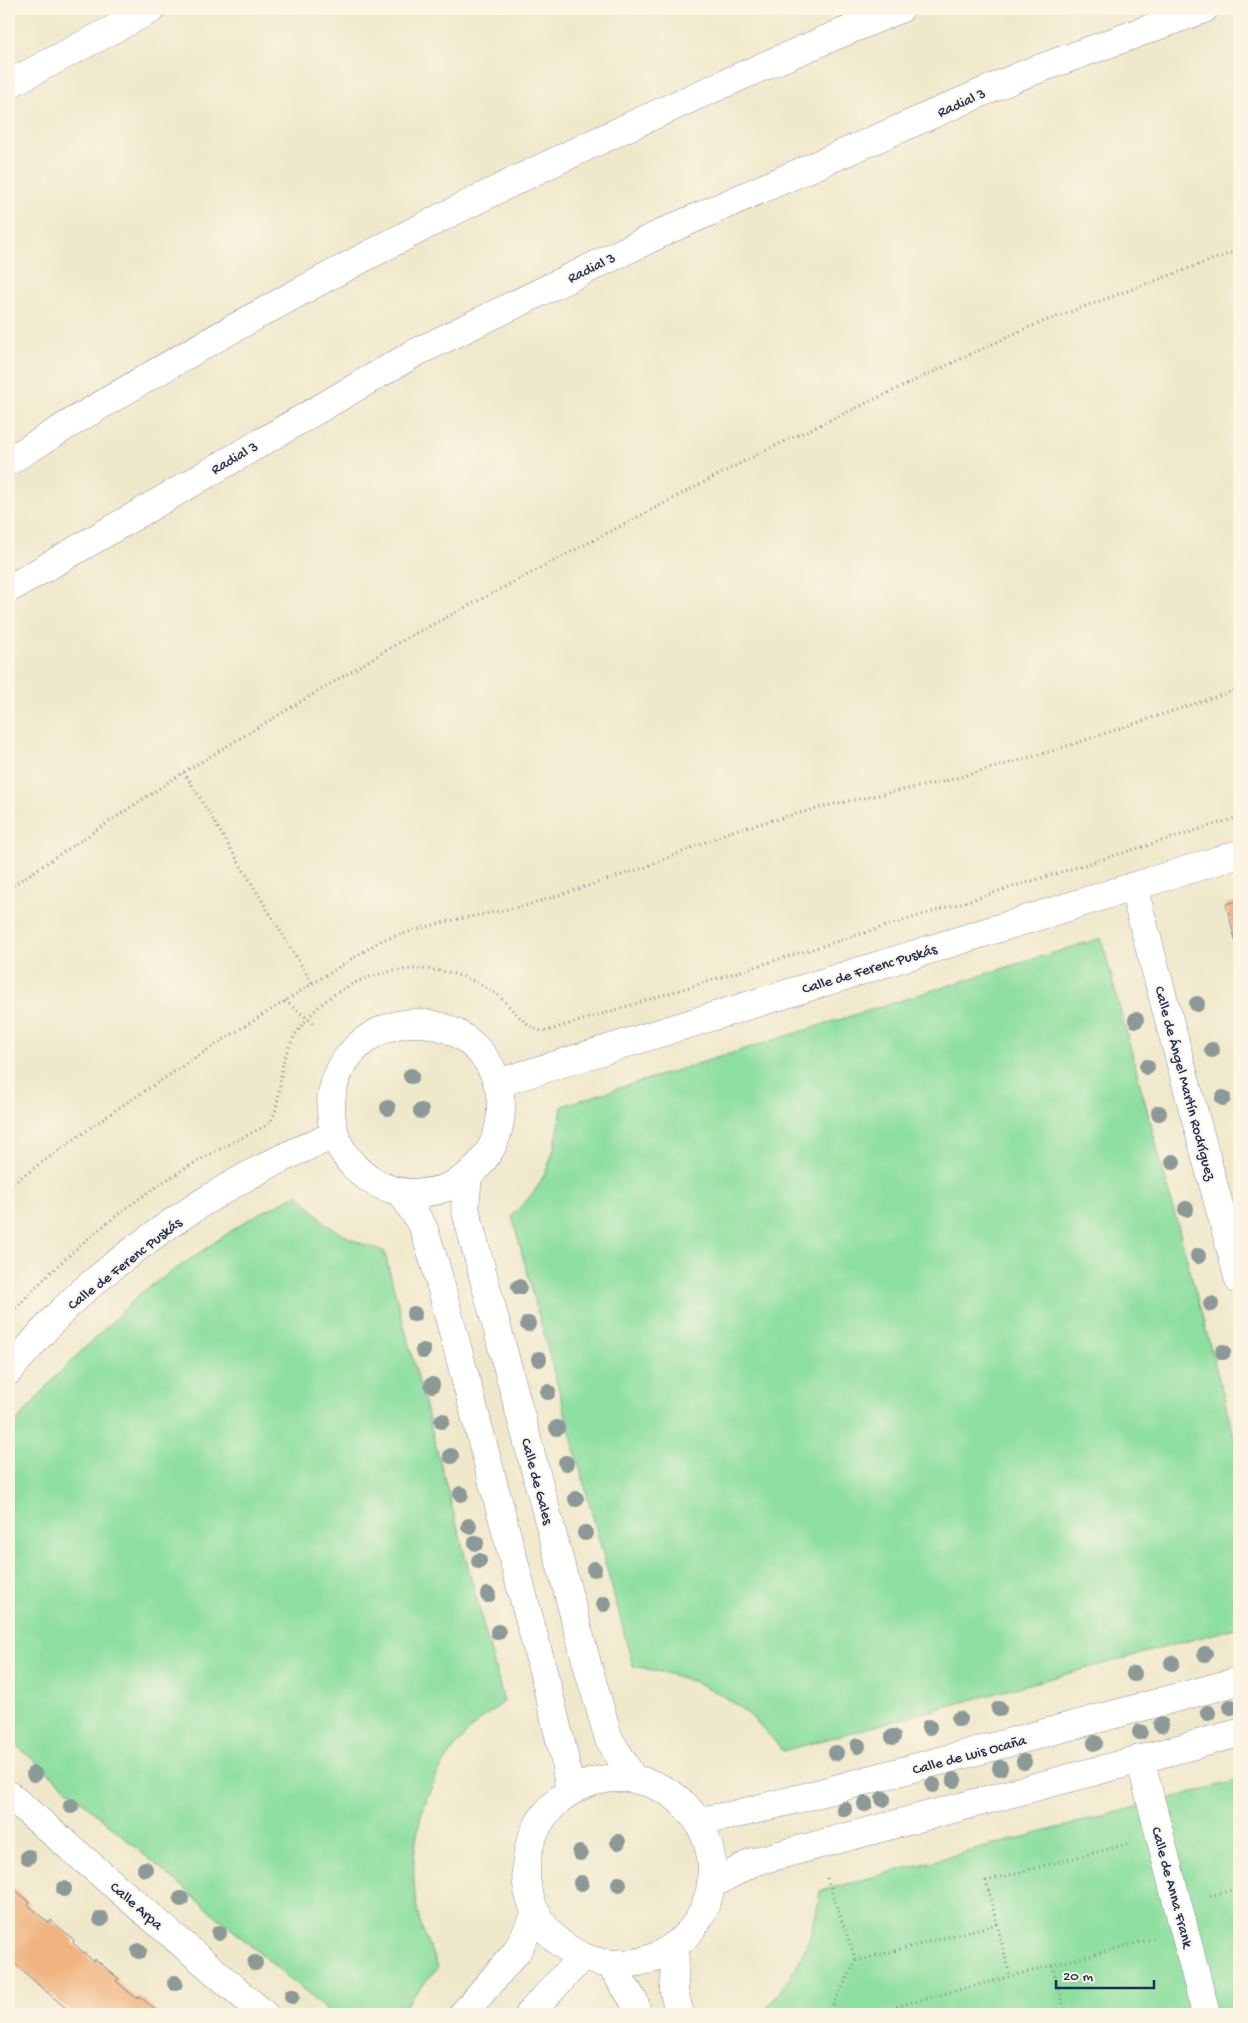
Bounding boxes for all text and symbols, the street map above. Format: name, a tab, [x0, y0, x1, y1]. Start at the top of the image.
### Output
street label: Radial 3	[935, 85, 989, 122]
street label: Radial 3	[565, 249, 619, 288]
street label: Radial 3	[208, 438, 262, 479]
street label: Calle de Ferenc Puskás	[800, 941, 940, 999]
street label: Calle de Ángel Martín Rodríguez	[1149, 984, 1219, 1183]
street label: Calle de Ferenc Puskás	[64, 1214, 186, 1315]
street label: Calle de Gales	[516, 1436, 556, 1527]
street label: Calle de Luis Ocaña	[911, 1732, 1029, 1780]
street label: Calle de Anna Frank	[1146, 1825, 1196, 1951]
street label: Calle Arpa	[106, 1879, 166, 1935]
scale bar	[1056, 1958, 1153, 1990]
text: 20 m	[1063, 1968, 1093, 1986]

